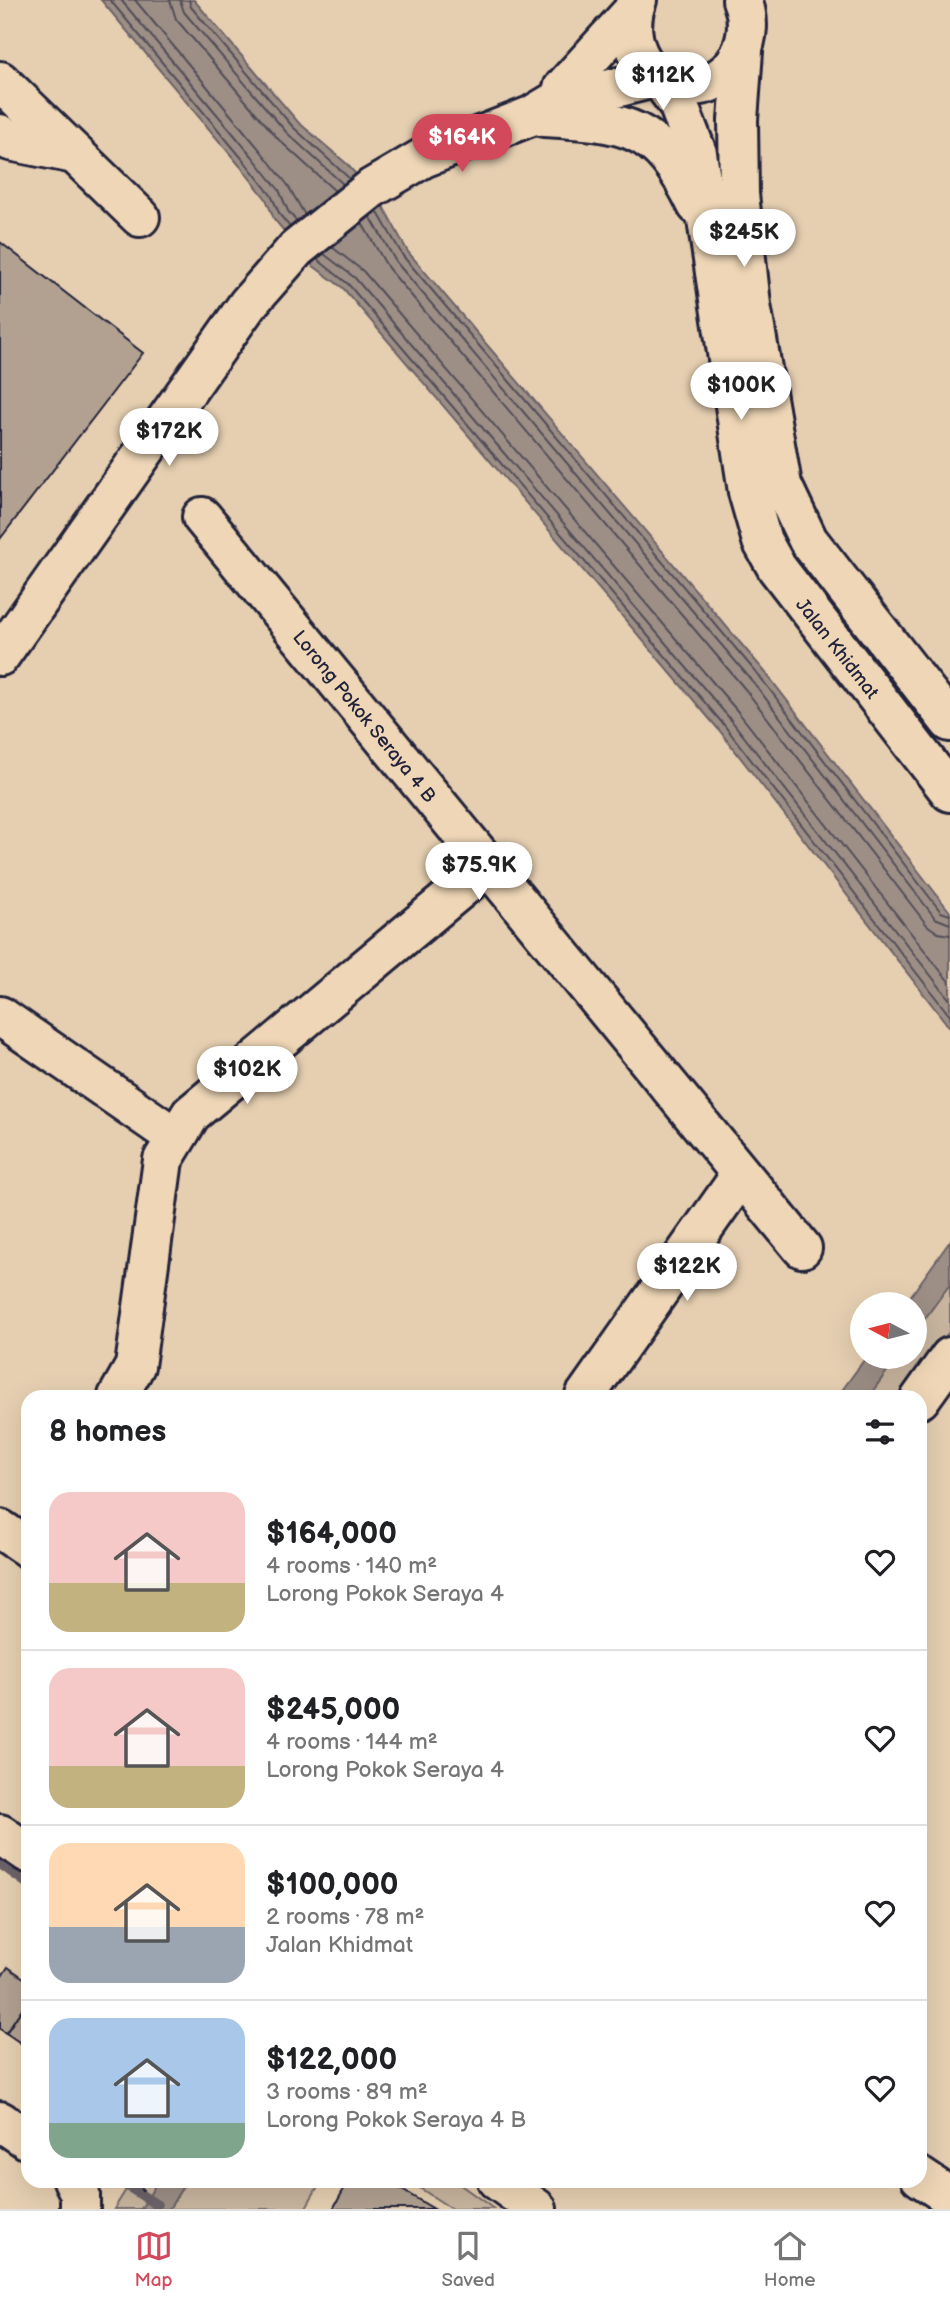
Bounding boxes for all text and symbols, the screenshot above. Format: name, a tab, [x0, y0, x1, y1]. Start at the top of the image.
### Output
pin: $112K	[614, 52, 712, 112]
text: $112K	[631, 61, 695, 89]
pin: $164K	[413, 114, 511, 174]
text: $164K	[428, 123, 496, 151]
pin: $245K	[695, 210, 793, 269]
text: $245K	[709, 218, 779, 246]
pin: $100K	[692, 362, 790, 422]
text: $100K	[706, 371, 776, 399]
pin: $172K	[120, 408, 218, 468]
text: $172K	[136, 417, 202, 445]
street label: Jalan Khidmat	[790, 594, 883, 704]
street label: Lorong Pokok Seraya 4 B	[287, 626, 440, 808]
pin: $75.9K	[422, 842, 536, 902]
text: $75.9K	[441, 851, 517, 879]
pin: $102K	[198, 1046, 296, 1106]
text: $102K	[213, 1055, 281, 1083]
pin: $122K	[638, 1244, 736, 1303]
text: $122K	[653, 1252, 721, 1280]
north arrow	[850, 1292, 928, 1368]
map controls	[850, 1292, 927, 1369]
icon: filters	[861, 1413, 899, 1451]
text: 8 homes	[49, 1414, 166, 1450]
text: $164,000	[266, 1516, 397, 1552]
icon: home	[105, 1520, 189, 1604]
icon: heart	[861, 1543, 899, 1581]
text: 4 rooms · 140 m²	[266, 1552, 437, 1580]
text: Lorong Pokok Seraya 4	[266, 1580, 504, 1608]
text: $245,000	[266, 1692, 400, 1728]
icon: home	[105, 1696, 189, 1780]
icon: heart	[861, 1719, 899, 1757]
text: 4 rooms · 144 m²	[266, 1728, 438, 1756]
text: Lorong Pokok Seraya 4	[266, 1756, 504, 1784]
text: $100,000	[266, 1867, 399, 1903]
icon: home	[105, 1871, 189, 1955]
icon: heart	[861, 1894, 899, 1932]
text: 2 rooms · 78 m²	[266, 1903, 424, 1931]
text: Jalan Khidmat	[266, 1931, 413, 1959]
text: $122,000	[266, 2042, 397, 2078]
icon: home	[105, 2046, 189, 2130]
icon: heart	[861, 2069, 899, 2107]
text: 3 rooms · 89 m²	[266, 2078, 428, 2106]
text: Lorong Pokok Seraya 4 B	[266, 2106, 526, 2134]
tab: Map	[134, 2227, 173, 2292]
tab: Saved	[442, 2227, 495, 2292]
tab: Home	[764, 2227, 816, 2292]

